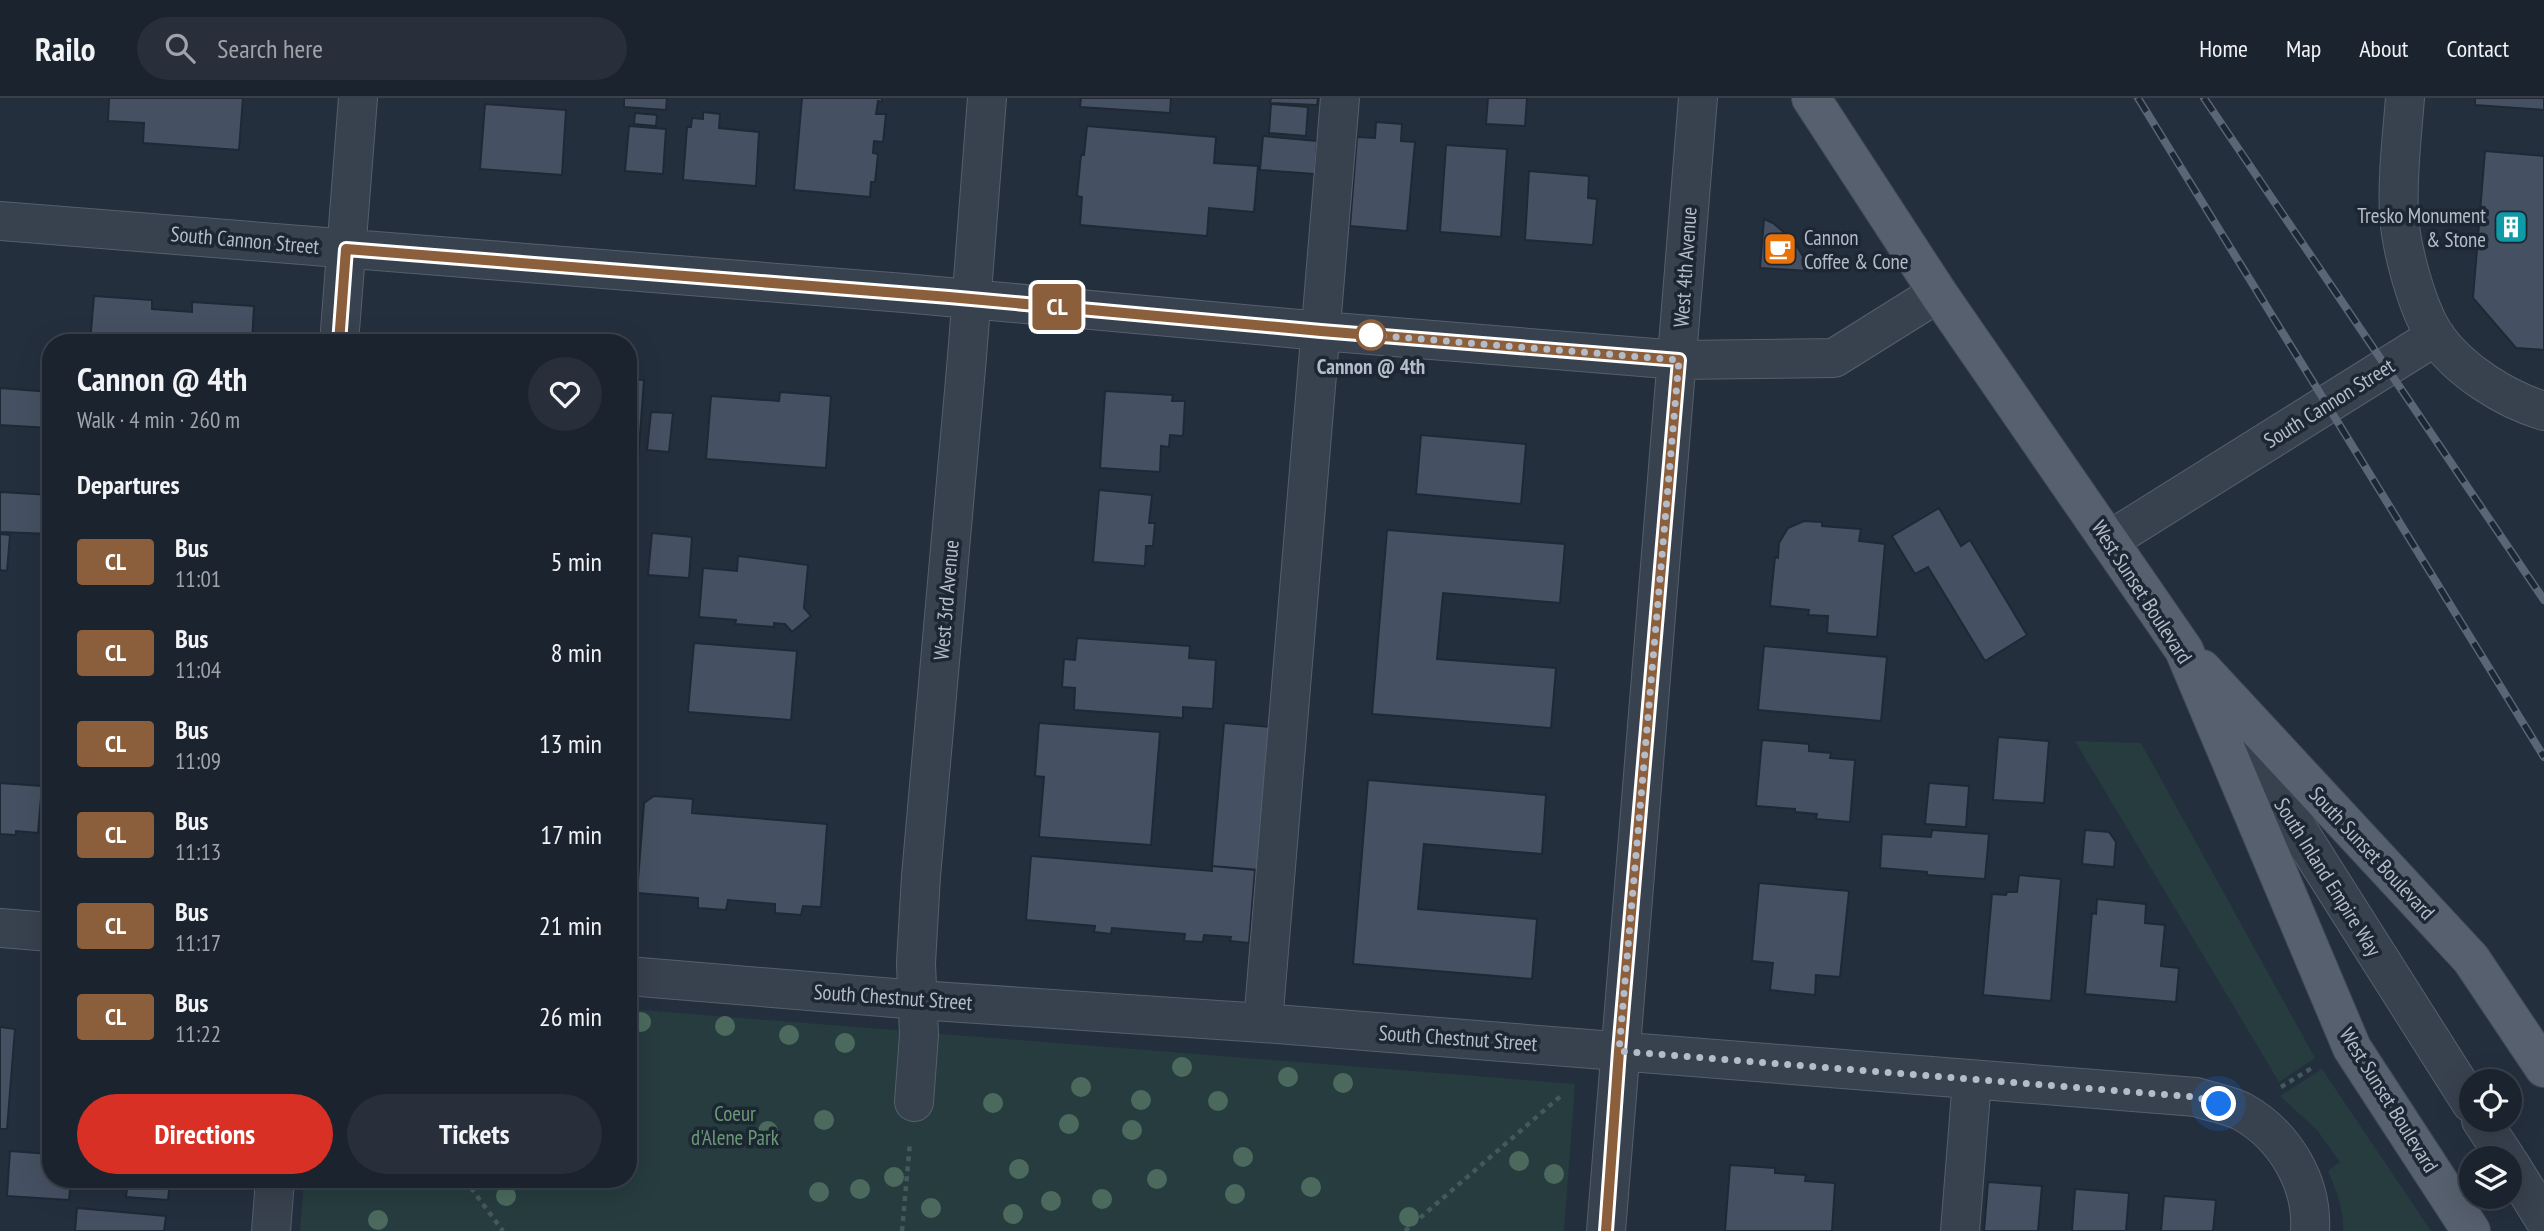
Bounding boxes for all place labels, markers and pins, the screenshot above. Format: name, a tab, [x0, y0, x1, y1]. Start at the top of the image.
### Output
place label: Tresko Monument & Stone	[2357, 202, 2486, 253]
building icon: Tresko Monument & Stone	[2492, 208, 2530, 246]
place label: Cannon Coffee & Cone	[1804, 224, 1908, 275]
cafe icon: Cannon Coffee & Cone	[1761, 230, 1799, 268]
marker: Cannon @ 4th	[1356, 320, 1386, 350]
place label: Cannon @ 4th	[1317, 353, 1425, 380]

